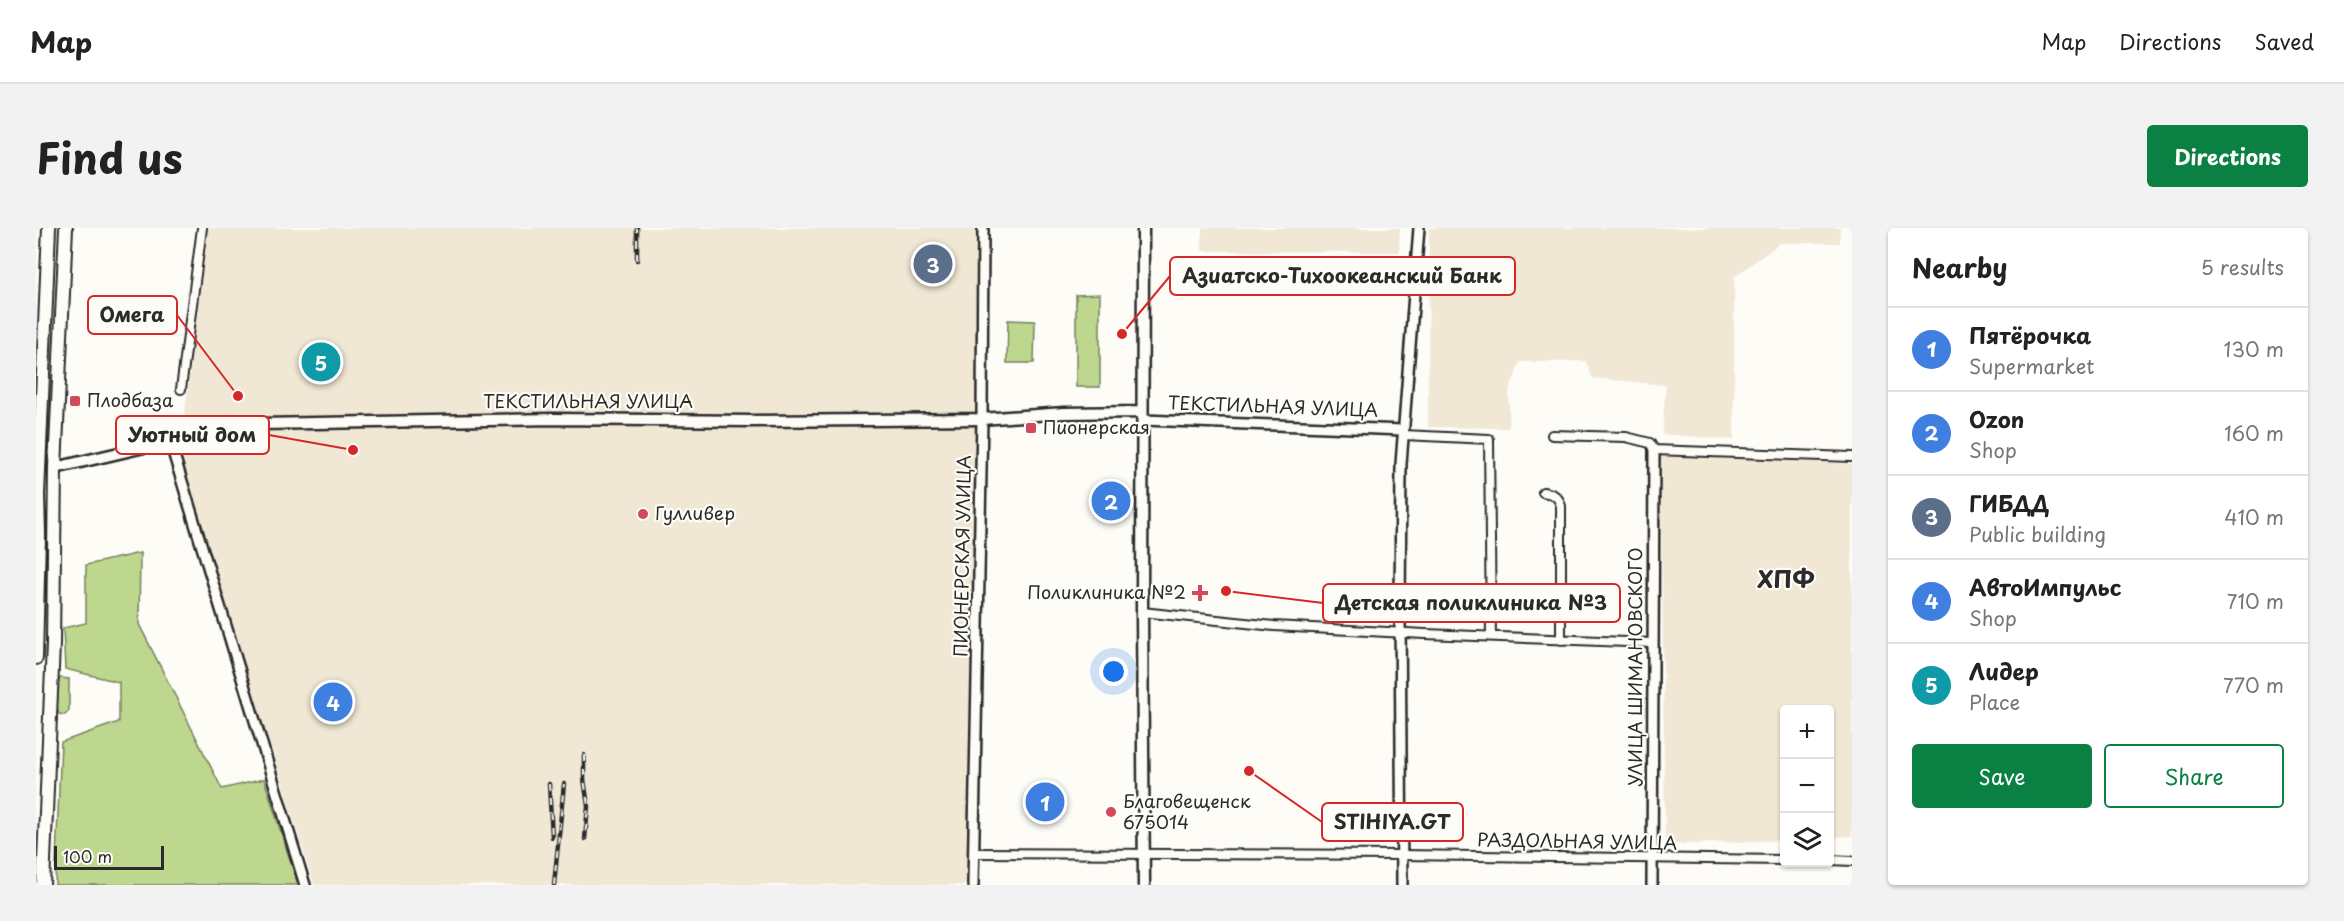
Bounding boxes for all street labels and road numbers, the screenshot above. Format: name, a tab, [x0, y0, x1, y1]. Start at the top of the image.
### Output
street label: ТЕКСТИЛЬНАЯ УЛИЦА	[483, 387, 693, 414]
street label: ТЕКСТИЛЬНАЯ УЛИЦА	[1168, 388, 1379, 423]
street label: ПИОНЕРСКАЯ УЛИЦА	[946, 455, 977, 657]
street label: УЛИЦА ШИМАНОВСКОГО	[1621, 547, 1648, 787]
street label: РАЗДОЛЬНАЯ УЛИЦА	[1477, 825, 1677, 856]

